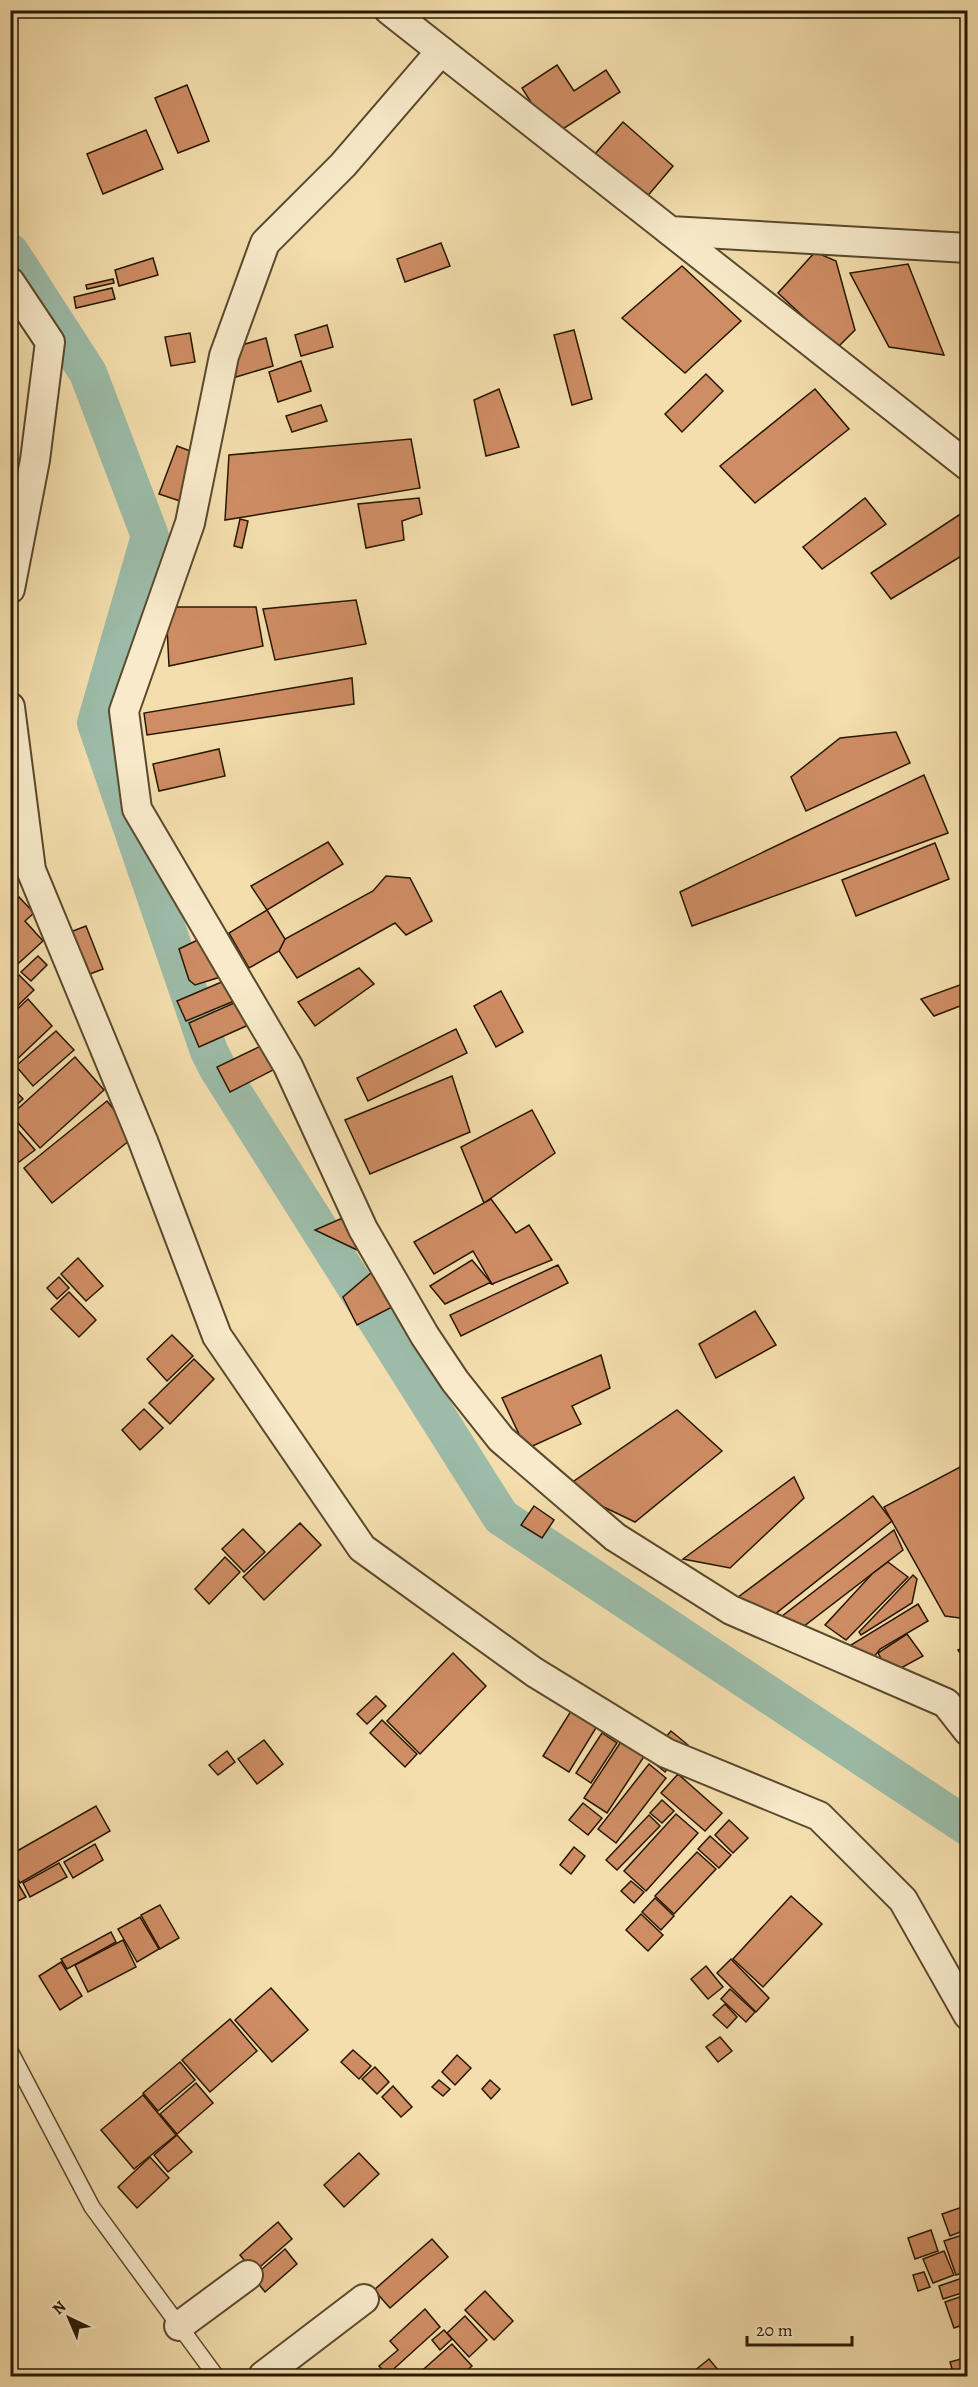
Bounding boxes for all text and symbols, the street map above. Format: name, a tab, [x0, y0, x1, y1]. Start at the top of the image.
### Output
north arrow	[39, 2288, 99, 2348]
text: N	[47, 2296, 71, 2320]
scale bar	[747, 2309, 852, 2347]
text: 20 m	[756, 2318, 793, 2342]

